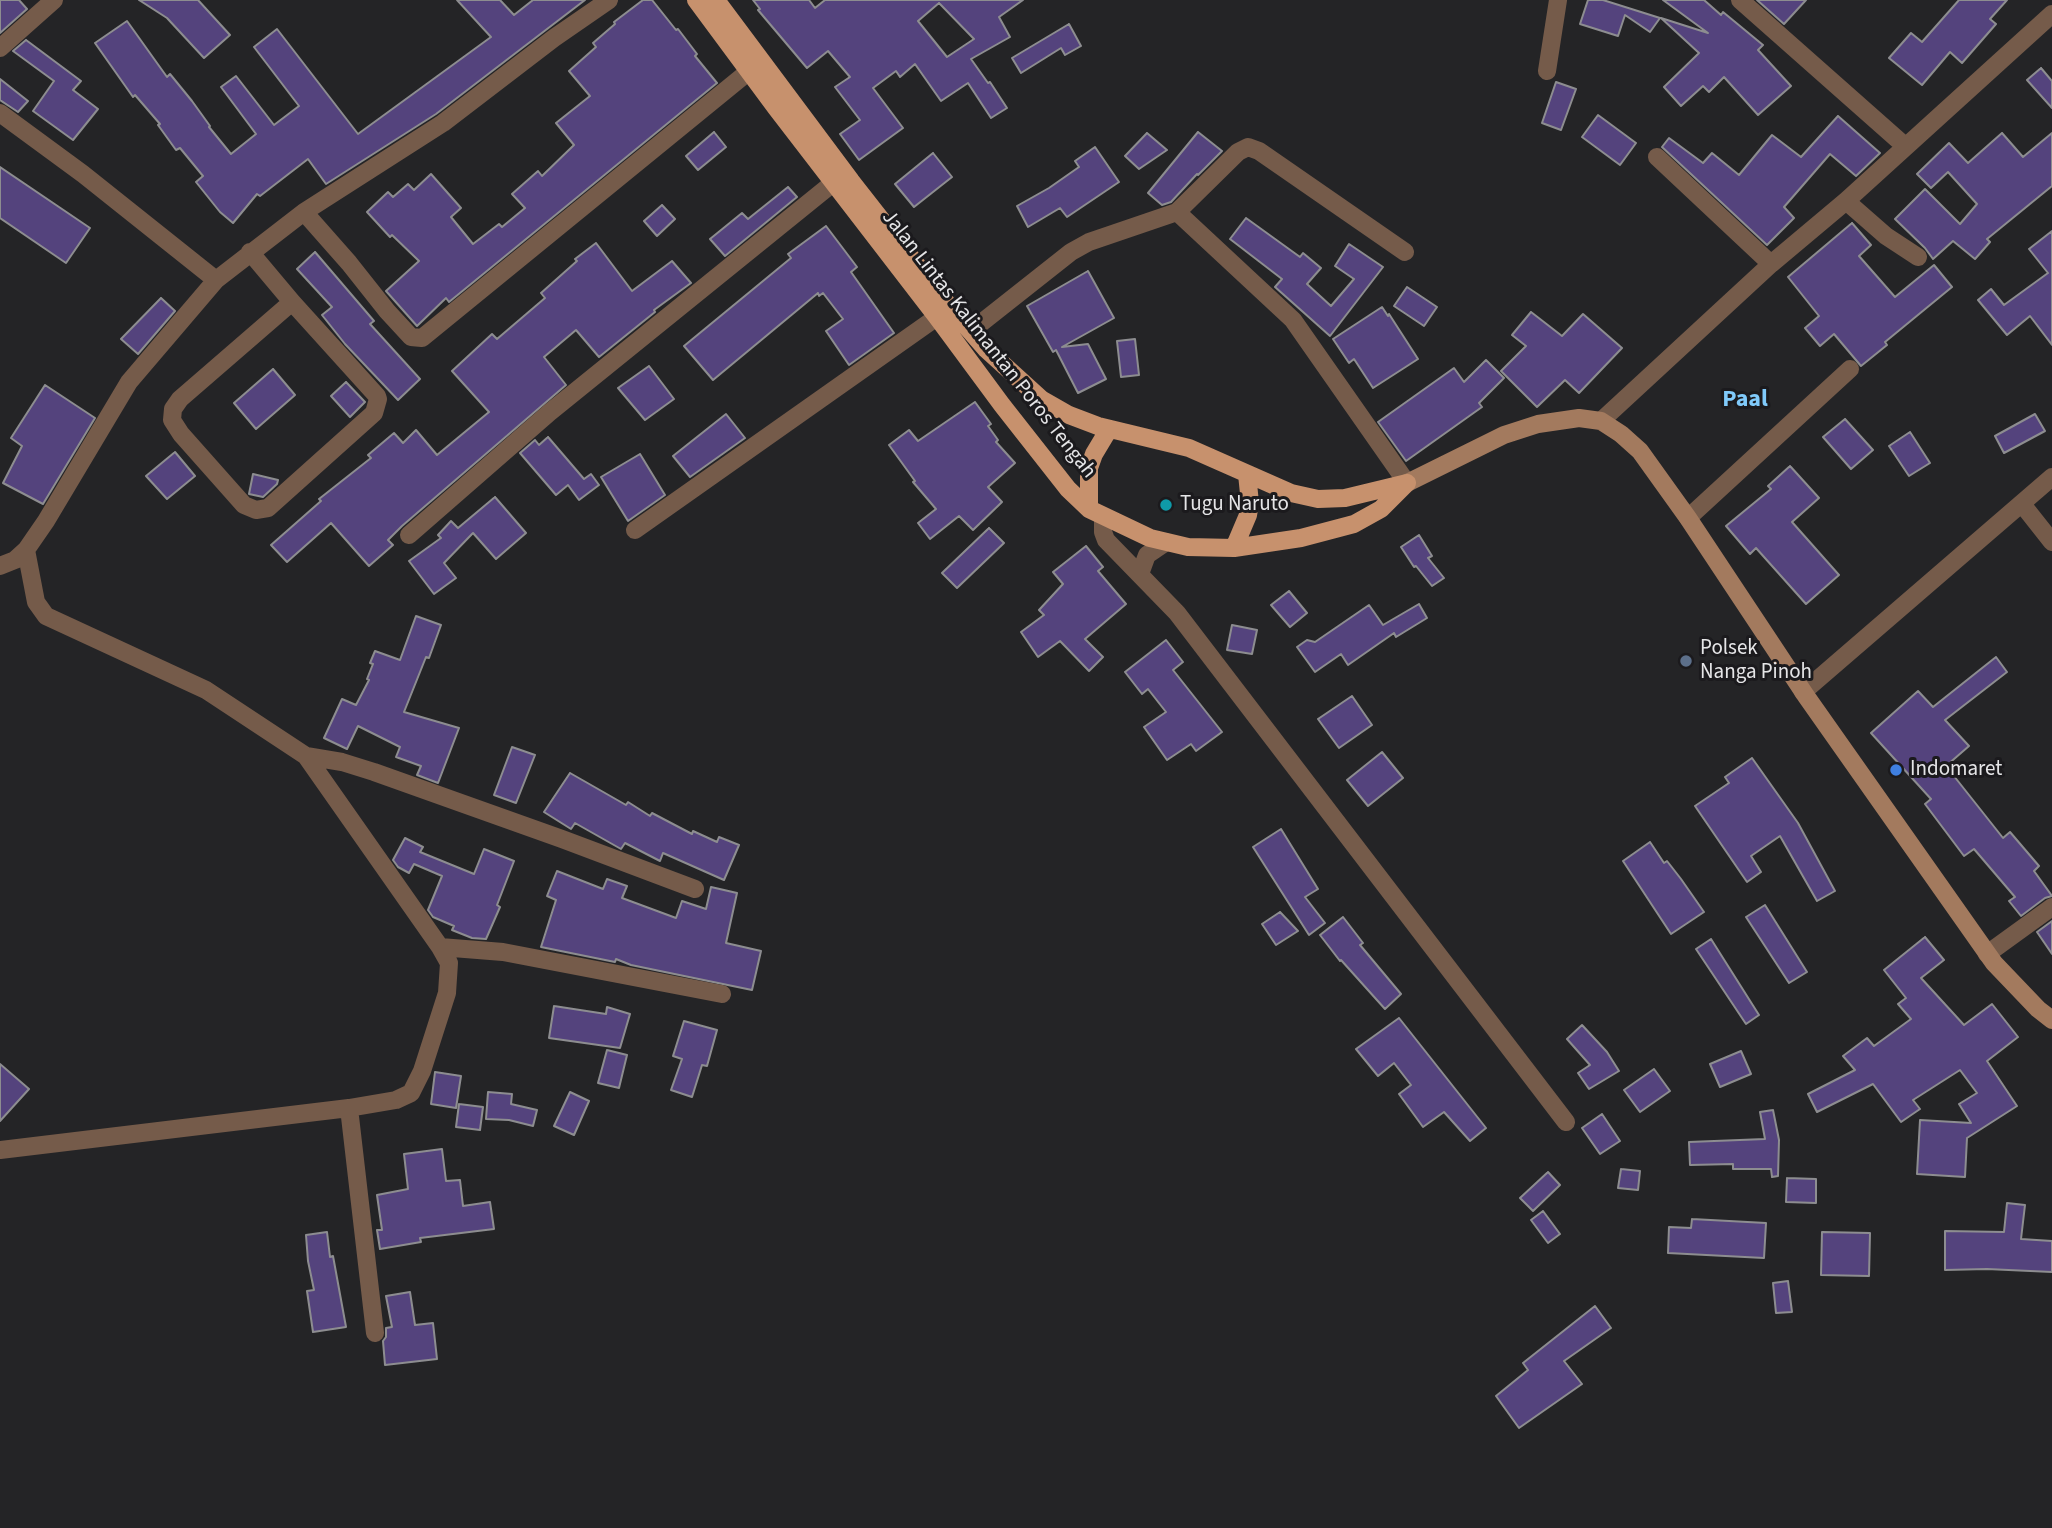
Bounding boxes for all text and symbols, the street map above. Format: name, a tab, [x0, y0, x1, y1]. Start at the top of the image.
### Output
street label: Jalan Lintas Kalimantan Poros Tengah	[875, 206, 1101, 484]
district label: Paal	[1722, 387, 1768, 415]
place label: Tugu Naruto	[1180, 492, 1289, 518]
marker: Tugu Naruto	[1158, 497, 1174, 513]
place label: Polsek Nanga Pinoh	[1700, 636, 1812, 686]
marker: Polsek Nanga Pinoh	[1678, 653, 1694, 669]
place label: Indomaret	[1910, 757, 2002, 783]
marker: Indomaret	[1888, 762, 1904, 778]

